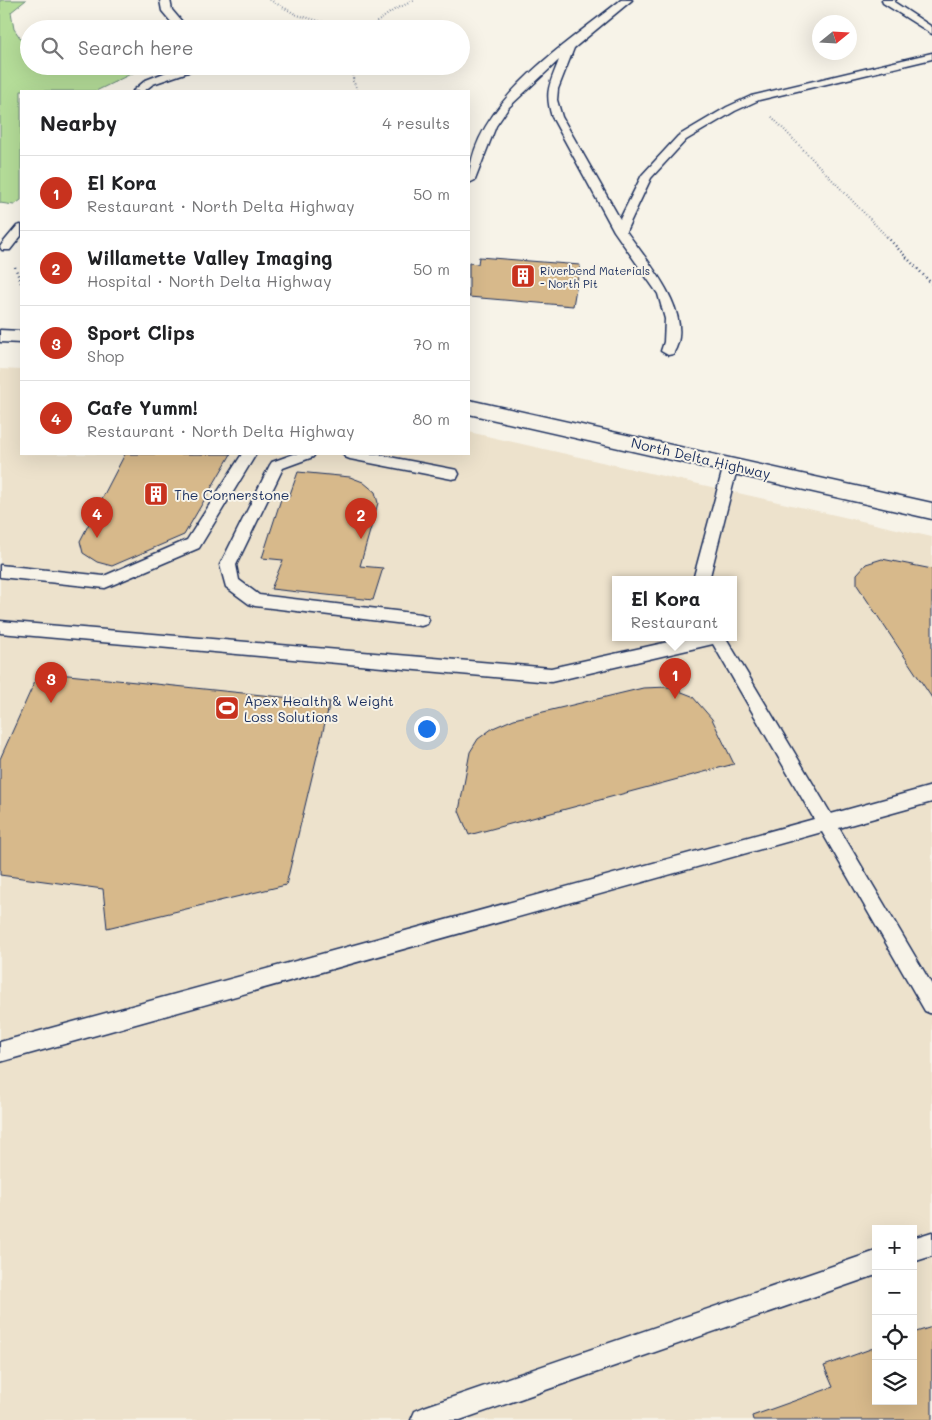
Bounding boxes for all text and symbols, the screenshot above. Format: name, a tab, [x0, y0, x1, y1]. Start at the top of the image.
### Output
north arrow	[812, 15, 857, 60]
search box	[20, 20, 470, 75]
icon: search	[38, 34, 66, 62]
text: Search here	[78, 35, 194, 60]
text: Nearby	[40, 109, 117, 136]
text: 4 results	[382, 112, 450, 133]
text: El Kora	[87, 170, 157, 195]
text: 1	[52, 183, 60, 204]
text: 50 m	[413, 183, 450, 204]
text: Restaurant · North Delta Highway	[87, 195, 355, 216]
text: Willamette Valley Imaging	[87, 245, 332, 270]
text: 2	[52, 258, 60, 279]
text: 50 m	[413, 258, 450, 279]
building icon: Riverbend Materials - North Pit	[510, 263, 536, 289]
place label: Riverbend Materials - North Pit	[540, 263, 650, 291]
text: Hospital · North Delta Highway	[87, 270, 332, 291]
text: Sport Clips	[87, 320, 195, 345]
text: 3	[51, 333, 61, 354]
text: 70 m	[413, 333, 450, 354]
text: Shop	[87, 345, 124, 366]
text: Cafe Yumm!	[87, 395, 198, 420]
text: 4	[51, 408, 61, 429]
text: 80 m	[413, 408, 450, 429]
text: Restaurant · North Delta Highway	[87, 420, 355, 441]
street label: North Delta Highway	[629, 433, 773, 483]
building icon: The Cornerstone	[143, 481, 169, 507]
place label: The Cornerstone	[174, 485, 289, 504]
pin: 4	[81, 497, 113, 538]
pin: 2	[345, 498, 377, 539]
popup	[612, 576, 737, 641]
text: El Kora	[631, 586, 700, 611]
text: Restaurant	[631, 611, 718, 632]
pin: 1	[659, 658, 691, 699]
pin: 3	[35, 662, 67, 703]
place label: Apex Health & Weight Loss Solutions	[244, 691, 394, 726]
sports icon: Apex Health & Weight Loss Solutions	[214, 695, 240, 721]
your location	[414, 716, 440, 742]
map controls	[872, 1225, 917, 1405]
button: +	[872, 1225, 917, 1270]
button: −	[872, 1270, 917, 1315]
button: locate	[872, 1315, 917, 1360]
button: layers	[872, 1360, 917, 1405]

